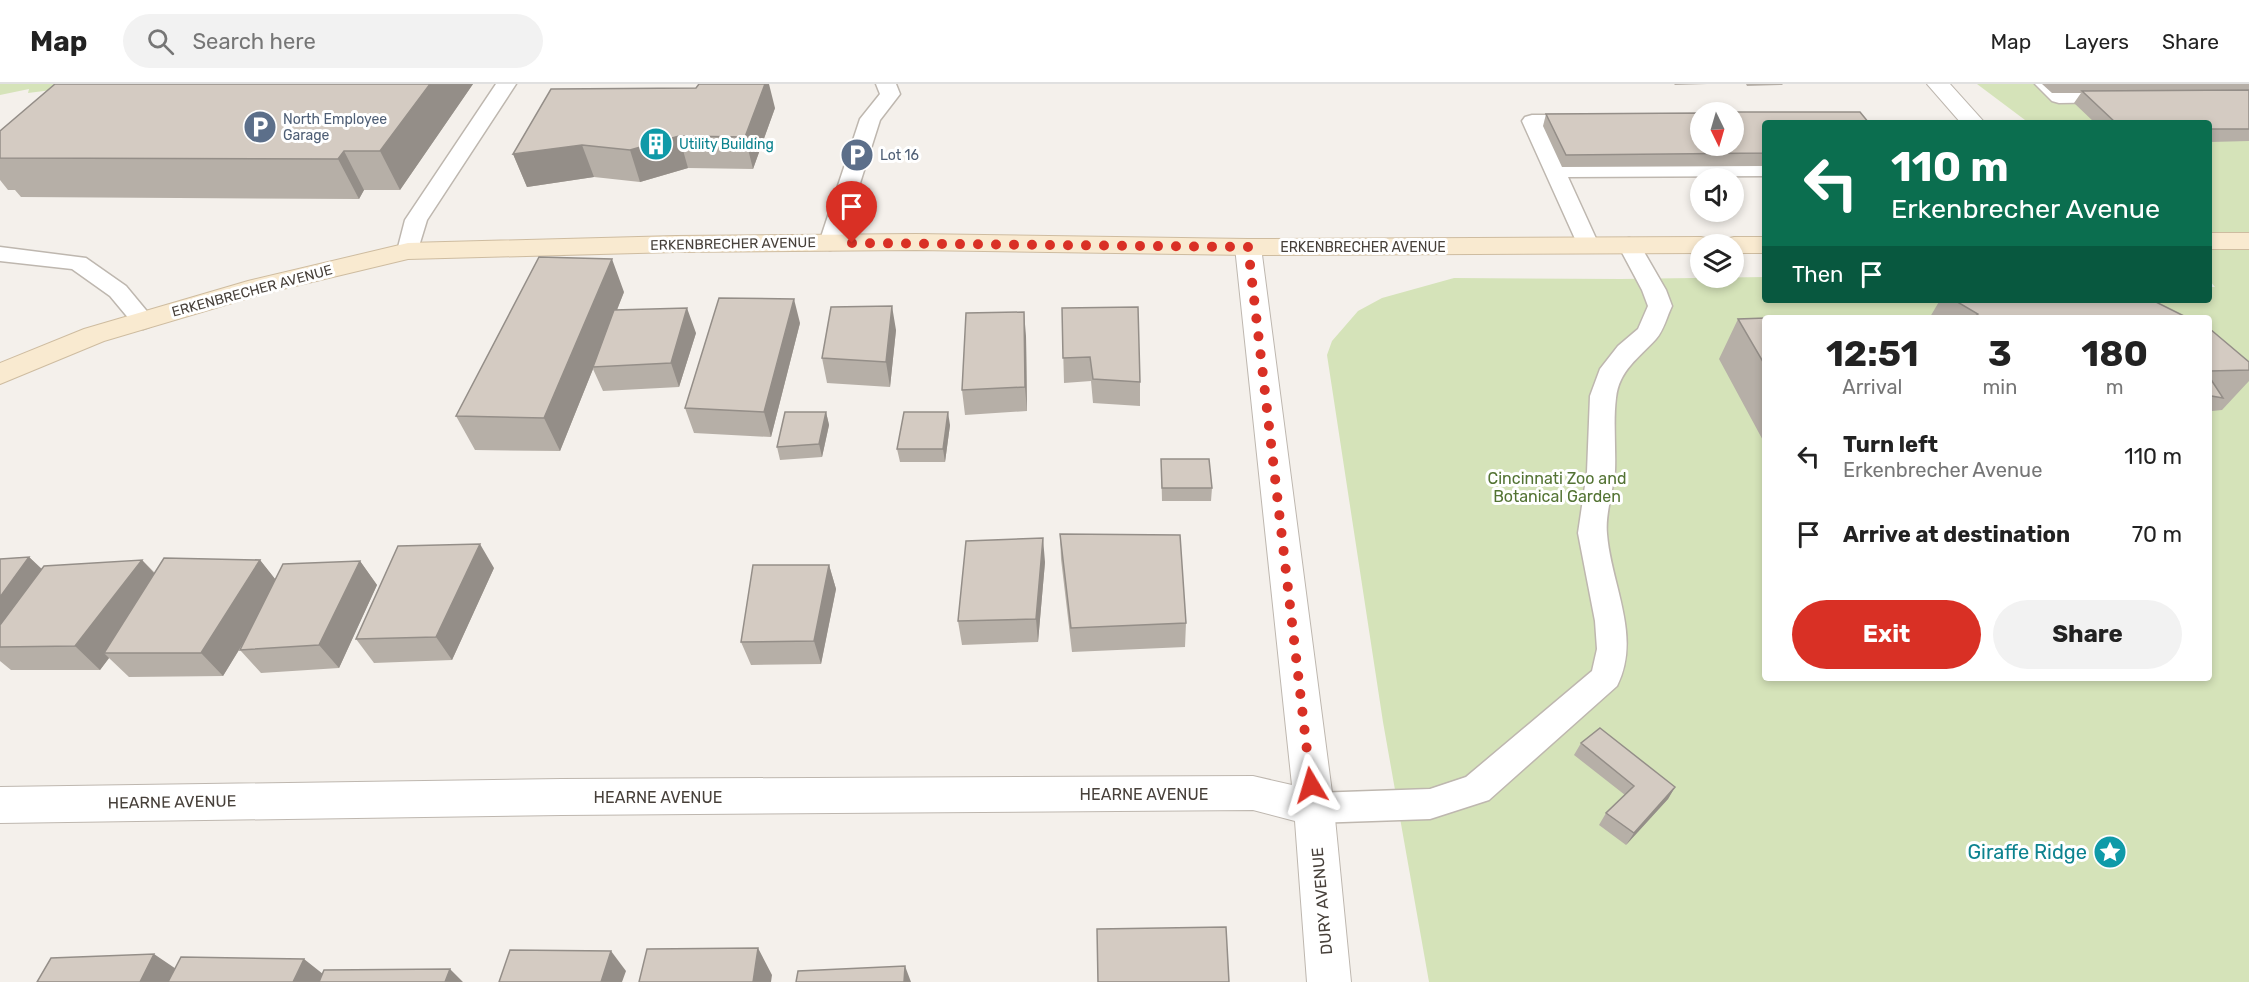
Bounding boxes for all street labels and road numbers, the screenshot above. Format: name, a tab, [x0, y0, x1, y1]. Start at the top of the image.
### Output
street label: ERKENBRECHER AVENUE	[650, 234, 816, 254]
street label: ERKENBRECHER AVENUE	[1280, 239, 1446, 256]
street label: ERKENBRECHER AVENUE	[170, 261, 334, 321]
street label: HEARNE AVENUE	[1080, 785, 1208, 804]
street label: HEARNE AVENUE	[594, 788, 722, 807]
street label: HEARNE AVENUE	[107, 791, 237, 813]
street label: DURY AVENUE	[1308, 846, 1336, 956]

